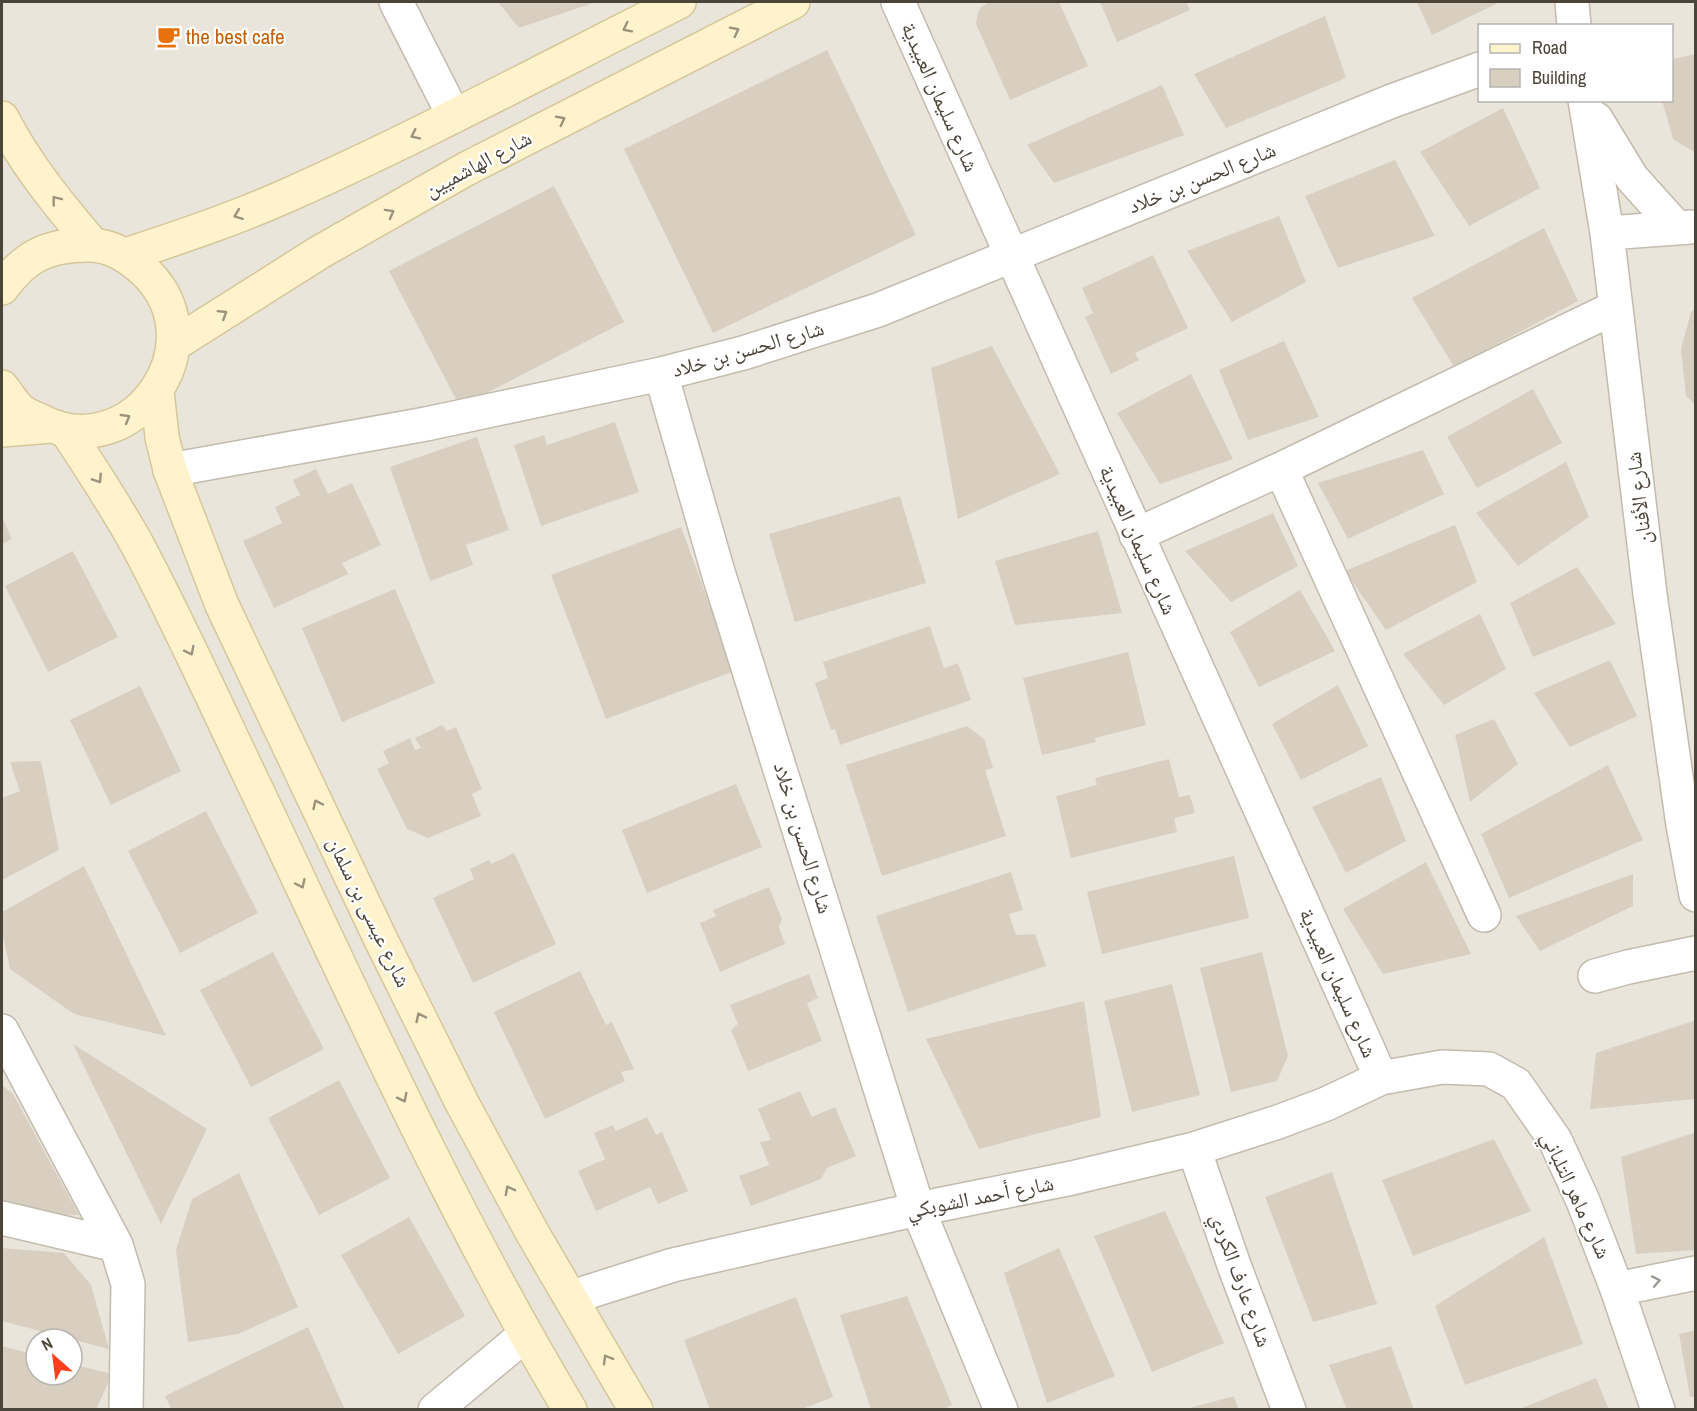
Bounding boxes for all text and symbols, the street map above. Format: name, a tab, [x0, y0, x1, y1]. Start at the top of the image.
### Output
street label: شارع سليمان العبيدية	[895, 17, 986, 176]
one-way arrow	[623, 21, 633, 32]
place label: the best cafe	[186, 22, 285, 51]
cafe icon: the best cafe	[155, 24, 181, 50]
legend	[1478, 24, 1673, 102]
one-way arrow	[728, 27, 739, 38]
text: Road	[1532, 35, 1567, 60]
text: Building	[1532, 65, 1587, 90]
one-way arrow	[555, 116, 566, 128]
street label: شارع الهاشميين	[419, 123, 536, 204]
one-way arrow	[411, 127, 422, 139]
street label: شارع الحسن بن خلاد	[1124, 135, 1280, 220]
one-way arrow	[52, 195, 63, 206]
one-way arrow	[233, 208, 244, 220]
one-way arrow	[383, 208, 394, 220]
one-way arrow	[217, 309, 227, 321]
street label: شارع الحسن بن خلاد	[668, 313, 827, 384]
one-way arrow	[120, 413, 130, 425]
street label: شارع الأفنان	[1618, 450, 1659, 546]
street label: شارع سليمان العبيدية	[1093, 460, 1184, 619]
one-way arrow	[91, 472, 102, 483]
one-way arrow	[183, 644, 194, 655]
street label: شارع الحسن بن خلاد	[767, 759, 840, 917]
one-way arrow	[312, 799, 324, 810]
street label: شارع عيسى بن سلمان	[320, 832, 418, 992]
one-way arrow	[293, 877, 305, 888]
street label: شارع سليمان العبيدية	[1293, 903, 1384, 1062]
one-way arrow	[415, 1013, 427, 1024]
one-way arrow	[396, 1091, 407, 1102]
street label: شارع ماهر التلباني	[1532, 1126, 1619, 1264]
street label: شارع أحمد الشوبكي	[904, 1168, 1057, 1227]
one-way arrow	[505, 1186, 516, 1196]
street label: شارع عارف الكردي	[1202, 1209, 1279, 1352]
one-way arrow	[1651, 1275, 1661, 1288]
north arrow	[24, 1327, 84, 1387]
text: N	[38, 1332, 56, 1356]
one-way arrow	[603, 1355, 614, 1365]

